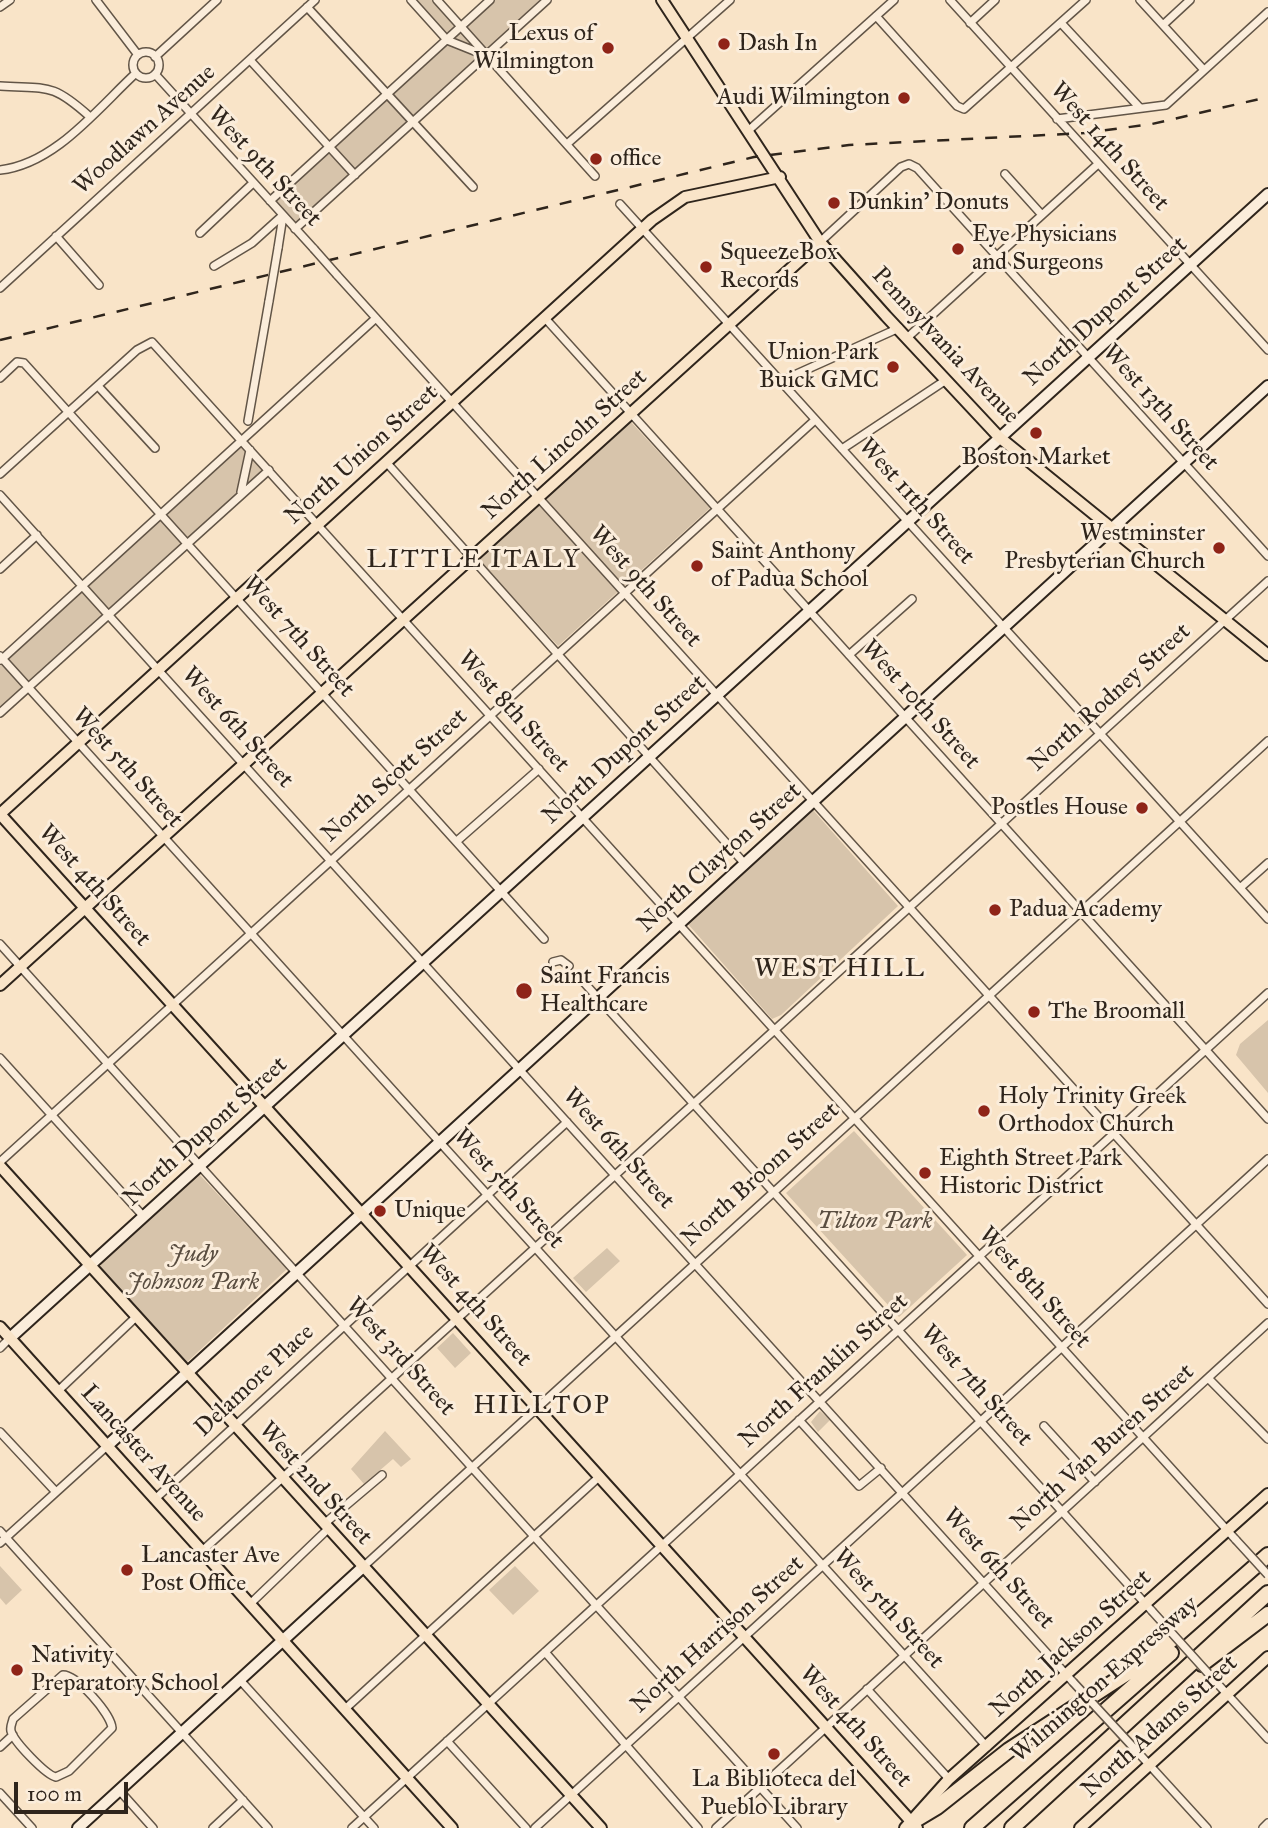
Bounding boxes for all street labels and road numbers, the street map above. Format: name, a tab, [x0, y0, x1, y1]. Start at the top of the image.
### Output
street label: Woodlawn Avenue	[68, 59, 222, 201]
street label: West 14th Street	[1044, 77, 1174, 217]
street label: West 9th Street	[201, 101, 327, 233]
street label: North Dupont Street	[1018, 231, 1194, 393]
street label: Pennsylvania Avenue	[865, 262, 1025, 430]
street label: West 13th Street	[1096, 339, 1224, 477]
street label: North Lincoln Street	[477, 363, 653, 527]
street label: North Union Street	[280, 379, 444, 531]
street label: West 11th Street	[852, 433, 980, 571]
street label: West 9th Street	[583, 520, 707, 654]
street label: West 7th Street	[236, 570, 360, 704]
street label: North Rodney Street	[1023, 618, 1197, 778]
street label: West 10th Street	[854, 634, 986, 776]
street label: West 8th Street	[451, 645, 575, 779]
street label: West 6th Street	[175, 661, 299, 795]
street label: North Dupont Street	[537, 669, 713, 831]
street label: West 5th Street	[65, 702, 189, 834]
street label: North Scott Street	[316, 703, 474, 849]
street label: North Clayton Street	[632, 777, 808, 939]
street label: West 4th Street	[32, 819, 156, 953]
street label: North Dupont Street	[118, 1051, 294, 1213]
street label: West 6th Street	[556, 1082, 680, 1216]
street label: North Broom Street	[676, 1097, 846, 1253]
street label: West 5th Street	[446, 1123, 570, 1255]
street label: West 8th Street	[972, 1221, 1096, 1355]
street label: West 4th Street	[413, 1239, 537, 1373]
street label: North Franklin Street	[734, 1288, 914, 1454]
street label: West 3rd Street	[339, 1292, 461, 1422]
street label: Delamore Place	[189, 1319, 321, 1443]
street label: West 7th Street	[914, 1319, 1038, 1453]
street label: North Van Buren Street	[1005, 1358, 1201, 1538]
street label: Lancaster Avenue	[74, 1379, 212, 1529]
street label: West 2nd Street	[252, 1416, 378, 1552]
street label: West 6th Street	[936, 1502, 1060, 1636]
street label: West 5th Street	[826, 1543, 950, 1675]
street label: North Harrison Street	[626, 1550, 810, 1720]
street label: North Jackson Street	[984, 1564, 1158, 1724]
street label: Wilmington Expressway	[1006, 1591, 1204, 1769]
street label: North Adams Street	[1076, 1649, 1244, 1805]
street label: West 4th Street	[793, 1660, 917, 1794]

